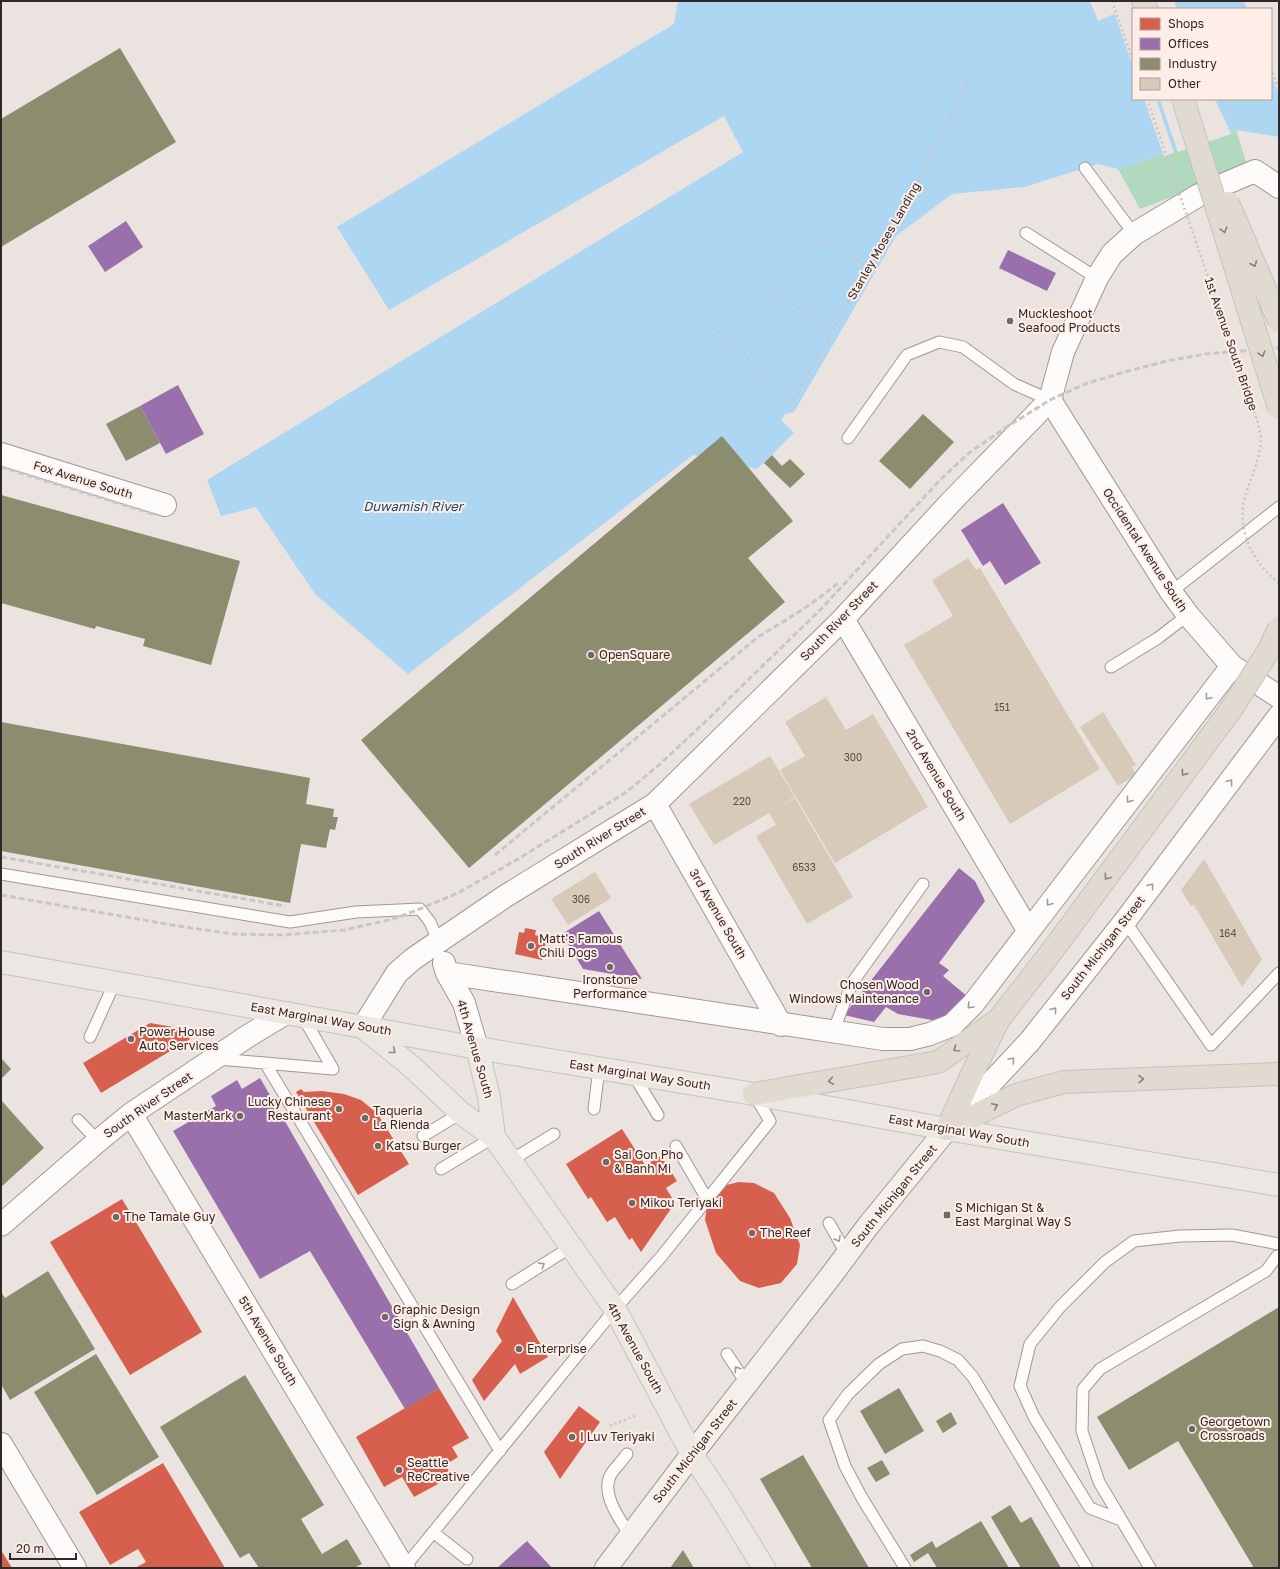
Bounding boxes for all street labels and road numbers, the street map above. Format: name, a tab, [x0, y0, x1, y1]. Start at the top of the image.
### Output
street label: Stanley Moses Landing	[844, 179, 923, 302]
street label: 1st Avenue South Bridge	[1202, 275, 1261, 413]
street label: Fox Avenue South	[32, 457, 135, 502]
street label: Occidental Avenue South	[1100, 485, 1191, 615]
street label: South River Street	[797, 577, 881, 664]
street label: 2nd Avenue South	[903, 726, 970, 823]
street label: South River Street	[551, 803, 649, 872]
street label: 3rd Avenue South	[687, 866, 750, 962]
street label: South Michigan Street	[1057, 892, 1148, 1003]
street label: 4th Avenue South	[454, 998, 497, 1100]
street label: East Marginal Way South	[249, 999, 393, 1038]
street label: East Marginal Way South	[568, 1056, 712, 1093]
street label: South River Street	[100, 1068, 195, 1141]
street label: East Marginal Way South	[887, 1111, 1031, 1150]
street label: South Michigan Street	[847, 1141, 940, 1250]
street label: 5th Avenue South	[236, 1293, 301, 1388]
street label: 4th Avenue South	[604, 1299, 667, 1396]
street label: South Michigan Street	[649, 1395, 740, 1506]

